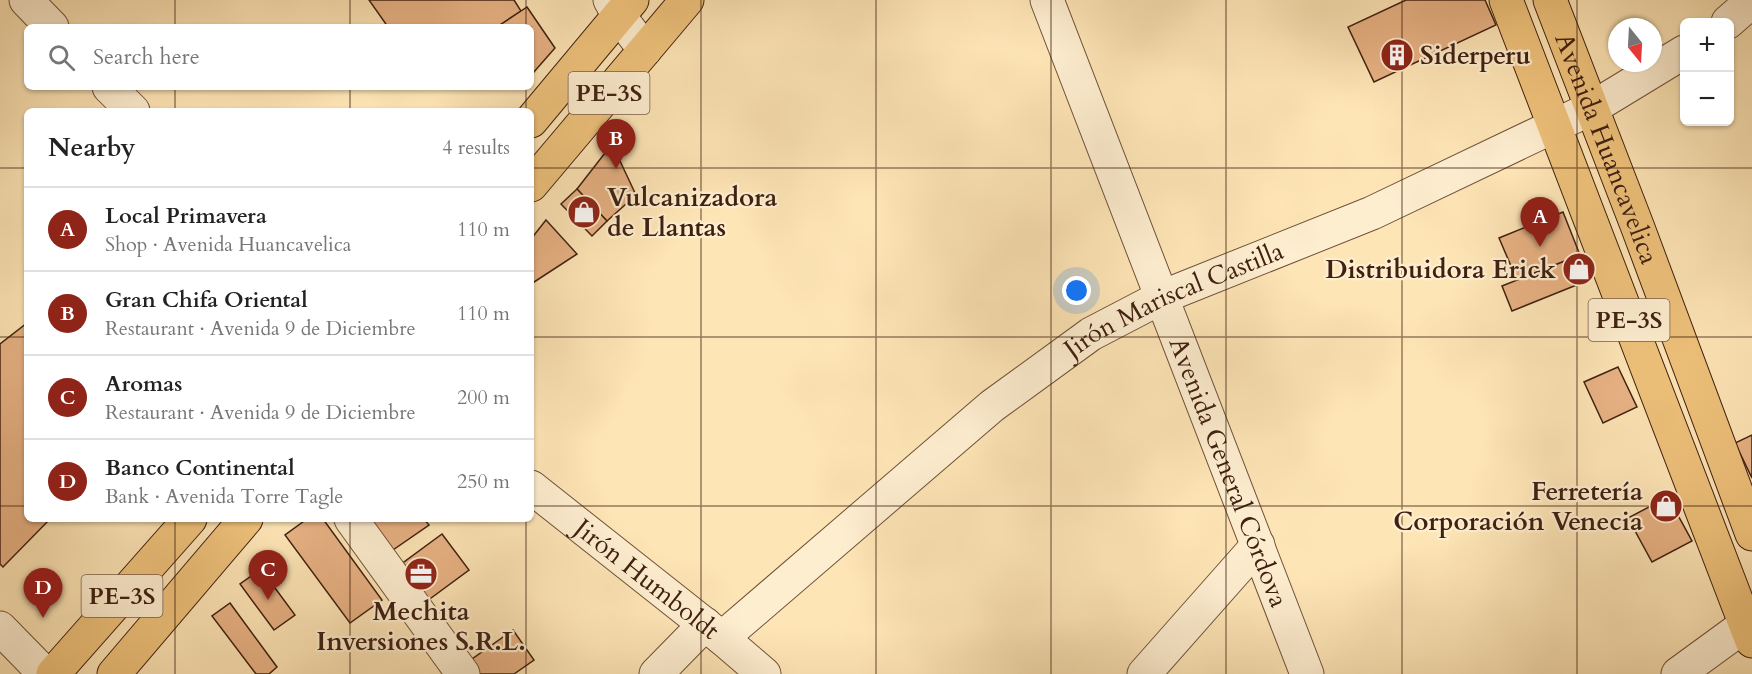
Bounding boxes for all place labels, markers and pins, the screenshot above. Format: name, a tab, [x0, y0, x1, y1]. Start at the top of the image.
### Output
building icon: Siderperu	[1379, 37, 1415, 73]
place label: Siderperu	[1420, 38, 1531, 73]
pin: B	[596, 120, 636, 169]
place label: Vulcanizadora de Llantas	[607, 180, 777, 245]
shop icon: Vulcanizadora de Llantas	[566, 194, 602, 230]
pin: A	[1520, 198, 1560, 247]
shop icon: Distribuidora Erick	[1561, 251, 1597, 287]
place label: Distribuidora Erick	[1325, 252, 1557, 287]
place label: Ferretería Corporación Venecia	[1393, 474, 1643, 539]
shop icon: Ferretería Corporación Venecia	[1648, 488, 1684, 524]
pin: C	[248, 550, 288, 600]
office icon: Mechita Inversiones S.R.L.	[403, 556, 439, 592]
pin: D	[24, 568, 63, 618]
place label: Mechita Inversiones S.R.L.	[316, 594, 526, 659]

